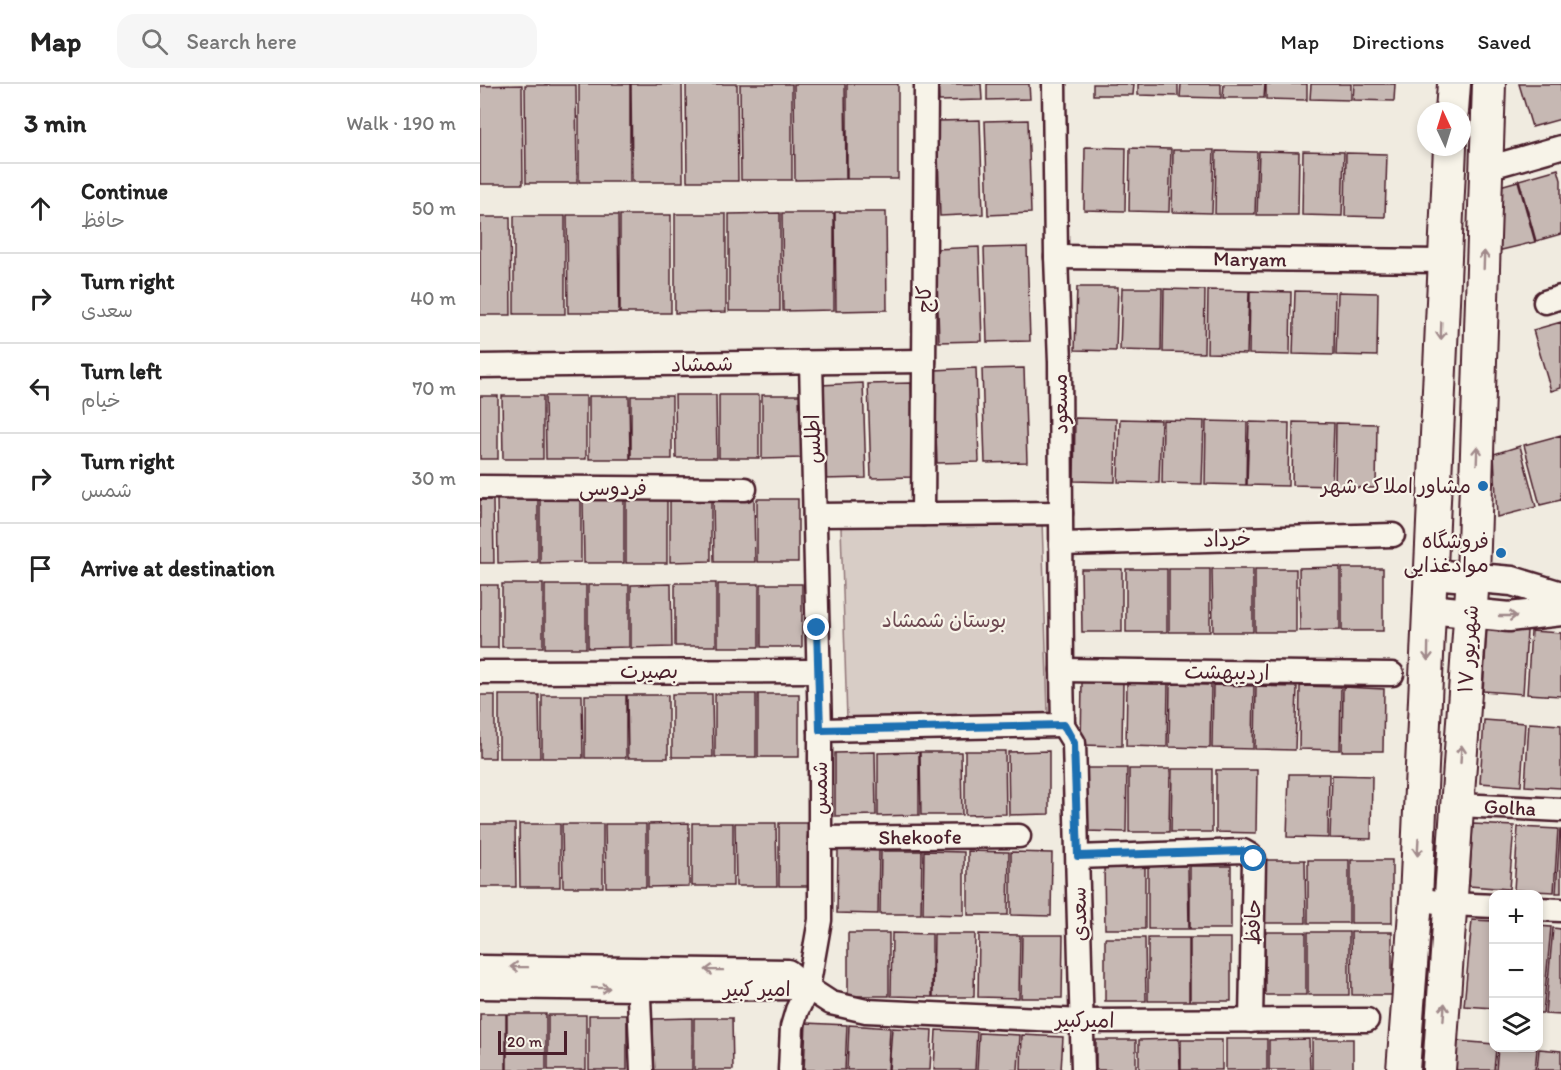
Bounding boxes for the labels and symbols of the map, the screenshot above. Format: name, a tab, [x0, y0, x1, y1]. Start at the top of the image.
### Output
north arrow	[1417, 102, 1471, 156]
street label: Maryam	[1213, 246, 1287, 271]
one-way arrow	[1478, 250, 1489, 270]
street label: کاج	[911, 285, 938, 313]
one-way arrow	[1436, 321, 1447, 341]
street label: شمشاد	[671, 350, 733, 377]
street label: مسعود	[1046, 373, 1075, 435]
street label: اطلس	[799, 414, 826, 464]
one-way arrow	[1472, 445, 1483, 465]
place label: مشاور املاک شهر	[1319, 473, 1471, 498]
street label: فردوسی	[579, 475, 647, 502]
marker: مشاور املاک شهر	[1476, 479, 1490, 493]
street label: خرداد	[1202, 525, 1251, 552]
place label: فروشگاه موادغذایی	[1403, 528, 1489, 579]
marker: فروشگاه موادغذایی	[1494, 546, 1508, 560]
street label: ۱۷ شهریور	[1452, 604, 1484, 694]
park label: بوستان شمشاد	[882, 607, 1006, 633]
one-way arrow	[1497, 610, 1517, 622]
route end	[803, 614, 829, 640]
one-way arrow	[1422, 641, 1434, 661]
street label: بصیرت	[620, 658, 678, 684]
street label: اردیبهشت	[1184, 658, 1270, 686]
one-way arrow	[1456, 745, 1467, 765]
street label: شمس	[807, 761, 832, 815]
street label: Golha	[1483, 793, 1537, 821]
street label: Shekoofe	[878, 824, 962, 849]
one-way arrow	[1413, 836, 1424, 856]
route start	[1240, 845, 1266, 871]
street label: سعدی	[1066, 886, 1091, 942]
street label: حافظ	[1240, 899, 1265, 945]
one-way arrow	[510, 962, 530, 973]
one-way arrow	[705, 964, 725, 976]
street label: امیر کبیر	[721, 976, 791, 1002]
one-way arrow	[591, 983, 611, 994]
one-way arrow	[1438, 1002, 1449, 1022]
street label: امیرکبیر	[1053, 1006, 1115, 1034]
scale bar	[498, 1028, 567, 1056]

